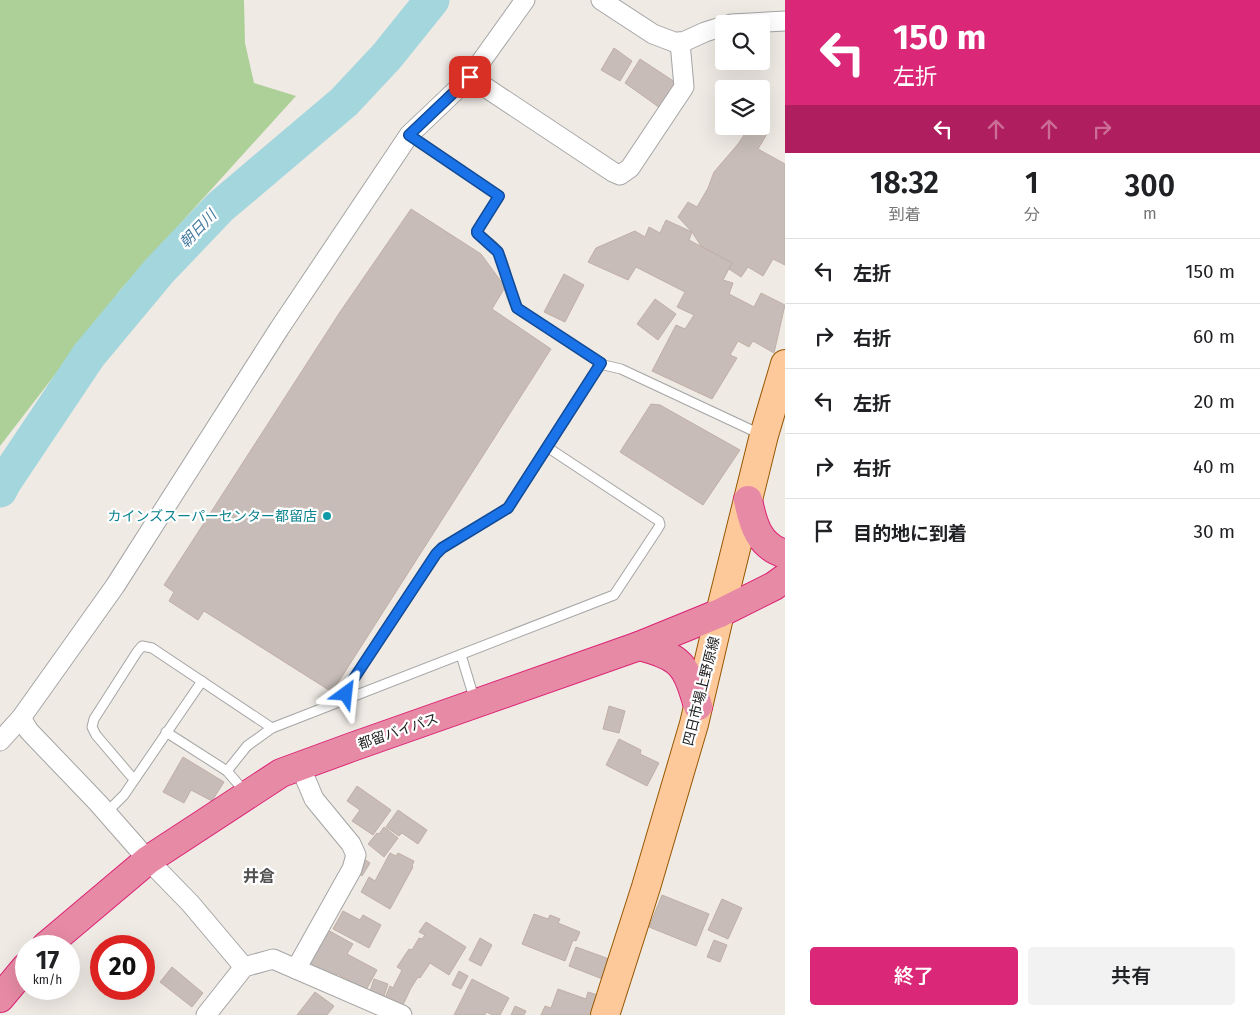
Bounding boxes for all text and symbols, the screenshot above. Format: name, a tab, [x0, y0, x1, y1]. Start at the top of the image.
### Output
map controls	[715, 15, 770, 135]
button: search	[715, 15, 770, 70]
text: 150 m	[893, 16, 986, 58]
icon: left	[810, 20, 875, 85]
pin	[449, 56, 491, 98]
icon: arrive	[456, 63, 484, 91]
text: 左折	[893, 63, 937, 90]
button: layers	[715, 80, 770, 135]
icon: left	[929, 115, 957, 143]
icon: ahead	[982, 115, 1010, 143]
icon: ahead	[1035, 115, 1063, 143]
icon: right	[1088, 115, 1116, 143]
text: 18:32	[870, 165, 939, 201]
text: 1	[1025, 165, 1039, 201]
text: 300	[1125, 168, 1175, 204]
text: m	[1143, 204, 1157, 223]
water label: 朝日川	[176, 205, 221, 251]
text: 到着	[888, 205, 920, 224]
text: 分	[1024, 205, 1040, 224]
icon: left	[810, 257, 838, 285]
text: 150 m	[1185, 260, 1235, 283]
text: 左折	[853, 262, 891, 285]
icon: right	[810, 322, 838, 350]
text: 60 m	[1193, 325, 1235, 348]
text: 右折	[853, 327, 891, 350]
icon: left	[810, 387, 838, 415]
text: 20 m	[1194, 390, 1235, 413]
text: 左折	[853, 392, 891, 415]
icon: right	[810, 452, 838, 480]
text: 40 m	[1193, 455, 1235, 478]
text: 右折	[853, 457, 891, 480]
place label: カインズスーパーセンター都留店	[107, 508, 317, 525]
marker: カインズスーパーセンター都留店	[321, 510, 333, 522]
icon: arrive	[810, 517, 838, 545]
text: 30 m	[1194, 520, 1235, 543]
text: 目的地に到着	[853, 522, 967, 545]
street label: 四日市場上野原線	[680, 635, 723, 748]
position arrow	[319, 667, 371, 719]
street label: 都留バイパス	[356, 710, 441, 753]
district label: 井倉	[243, 867, 275, 886]
speed limit sign: 20	[90, 935, 155, 1000]
text: 17	[36, 946, 59, 976]
button: 終了	[810, 947, 1018, 1005]
button: 共有	[1028, 947, 1235, 1005]
text: km/h	[33, 973, 62, 987]

